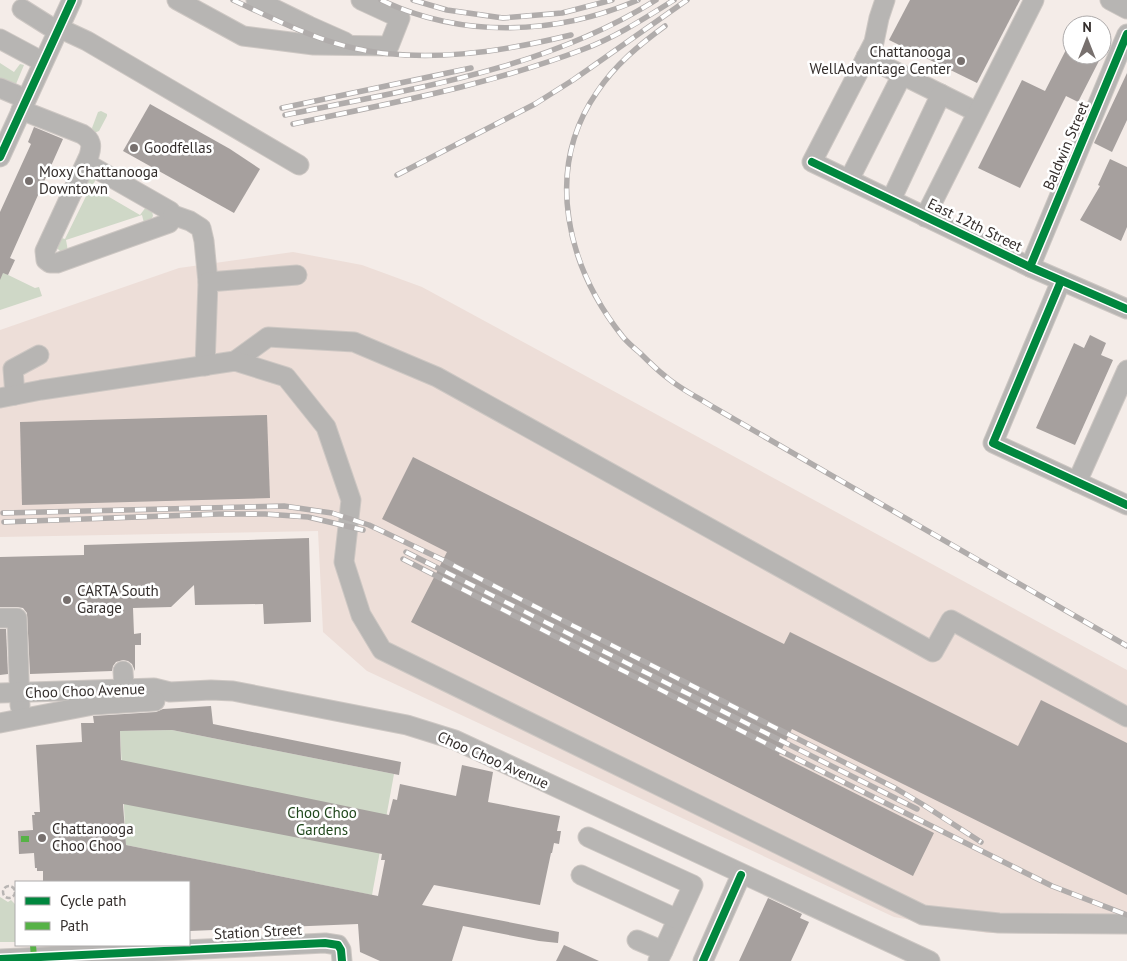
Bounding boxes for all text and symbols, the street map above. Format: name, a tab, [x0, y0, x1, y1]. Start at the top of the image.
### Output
north arrow	[1062, 15, 1112, 65]
text: N	[1082, 18, 1092, 36]
place label: Chattanooga WellAdvantage Center	[809, 42, 951, 78]
marker: Chattanooga WellAdvantage Center	[955, 55, 967, 67]
street label: Baldwin Street	[1038, 99, 1093, 193]
place label: Goodfellas	[144, 138, 212, 157]
marker: Goodfellas	[128, 142, 140, 154]
place label: Moxy Chattanooga Downtown	[39, 162, 158, 198]
marker: Moxy Chattanooga Downtown	[23, 175, 35, 187]
street label: East 12th Street	[925, 193, 1026, 256]
place label: CARTA South Garage	[77, 581, 159, 617]
marker: CARTA South Garage	[61, 594, 73, 606]
street label: Choo Choo Avenue	[25, 679, 145, 702]
street label: Choo Choo Avenue	[434, 726, 552, 793]
park label: Choo Choo Gardens	[287, 803, 357, 839]
place label: Chattanooga Choo Choo	[52, 819, 134, 855]
marker: Chattanooga Choo Choo	[36, 832, 48, 844]
legend	[15, 881, 190, 946]
text: Cycle path	[60, 891, 126, 910]
text: Path	[60, 916, 89, 935]
street label: Station Street	[213, 920, 302, 943]

